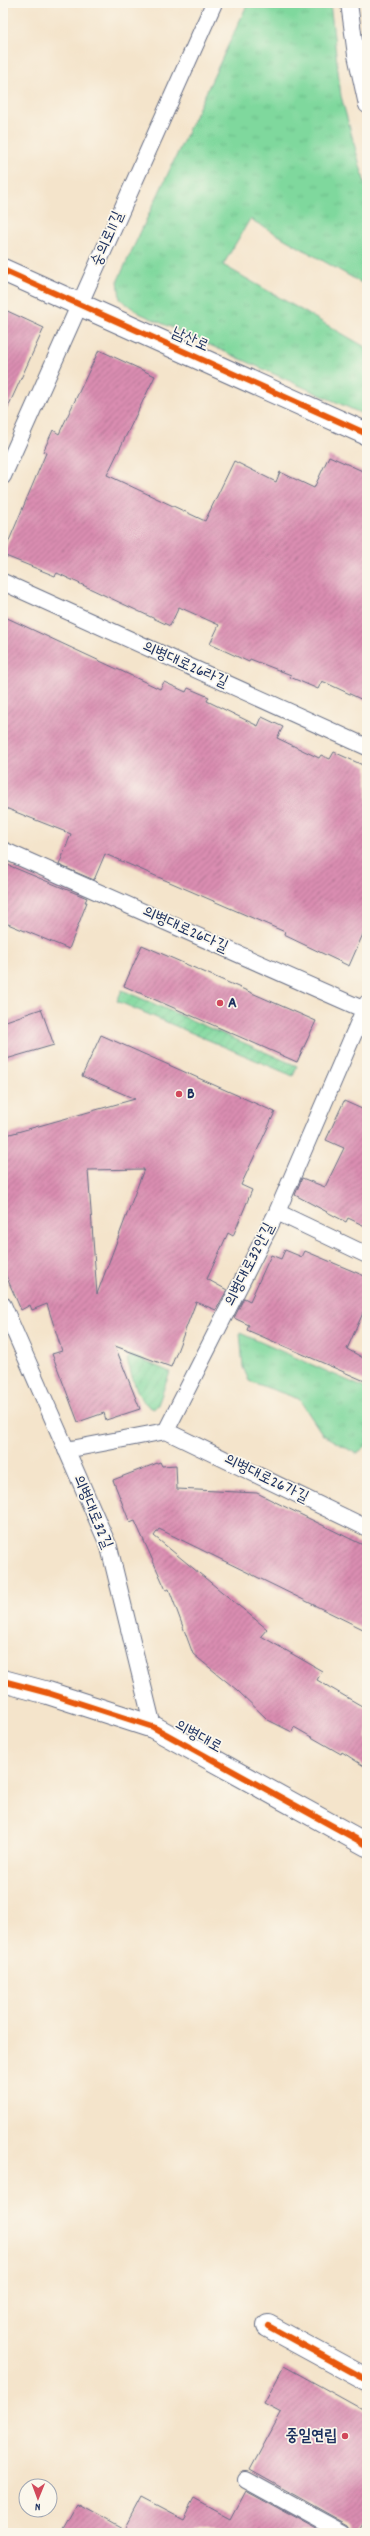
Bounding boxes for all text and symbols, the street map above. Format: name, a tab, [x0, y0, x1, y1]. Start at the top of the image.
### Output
street label: 숭의로11길	[86, 207, 130, 270]
street label: 남산로	[168, 322, 212, 358]
street label: 의병대로26라길	[138, 636, 232, 694]
street label: 의병대로26다길	[138, 901, 232, 959]
place label: A	[228, 992, 237, 1015]
marker: A	[215, 998, 225, 1008]
place label: B	[187, 1083, 195, 1106]
marker: B	[174, 1089, 184, 1099]
street label: 의병대로32안길	[219, 1219, 281, 1311]
street label: 의병대로26가길	[220, 1448, 313, 1510]
street label: 의병대로32길	[66, 1471, 118, 1553]
street label: 의병대로	[170, 1714, 226, 1760]
place label: 중일연립	[286, 2425, 337, 2448]
marker: 중일연립	[340, 2431, 350, 2441]
north arrow	[18, 2478, 58, 2518]
text: N	[34, 2498, 41, 2514]

